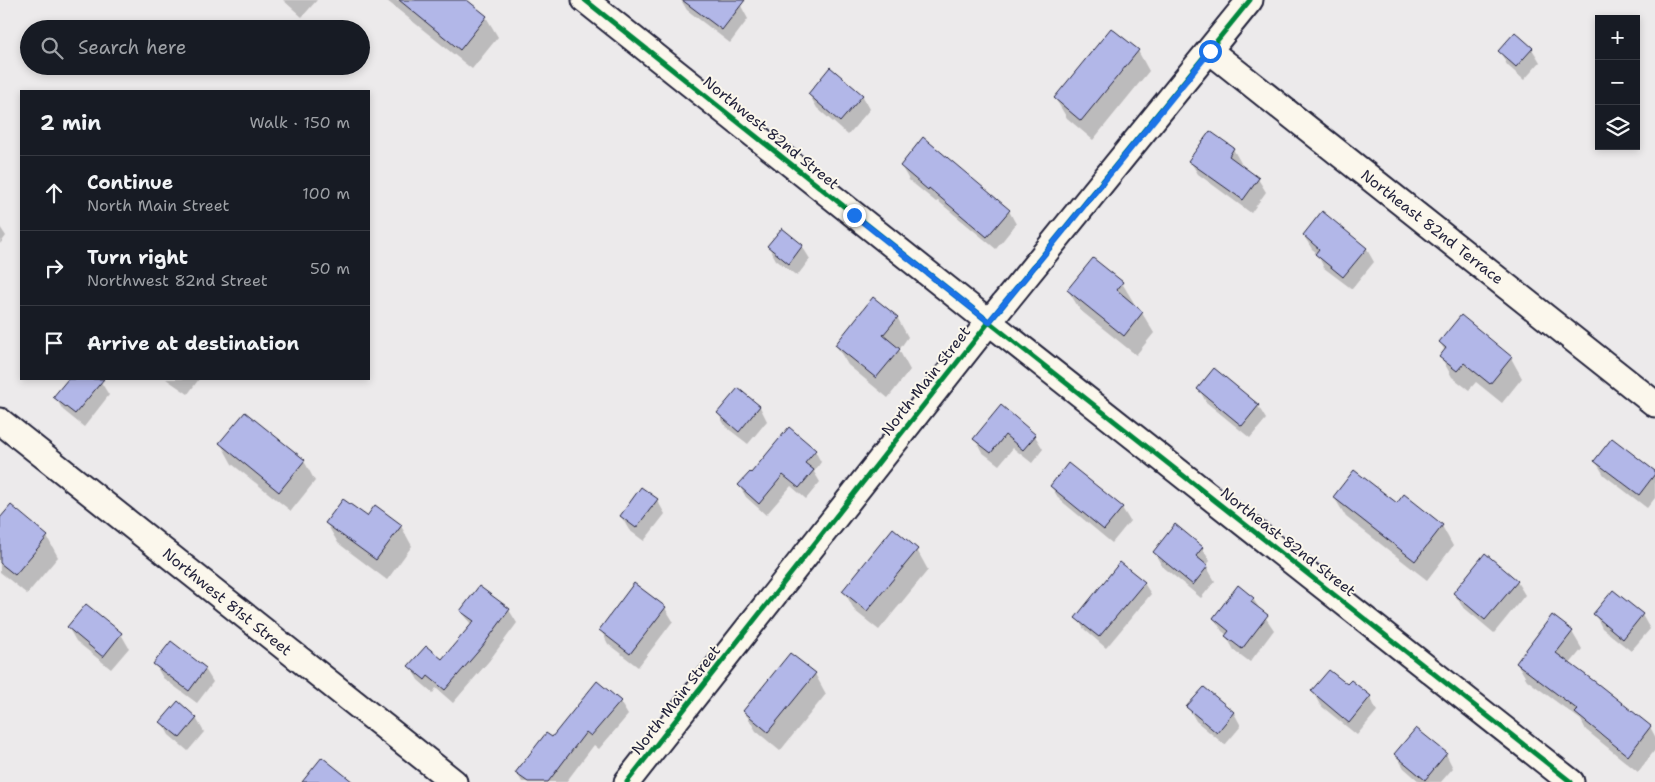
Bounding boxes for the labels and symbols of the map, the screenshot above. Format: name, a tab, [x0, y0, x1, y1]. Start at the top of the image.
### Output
route start	[1199, 40, 1222, 63]
street label: Northwest 82nd Street	[699, 72, 843, 194]
street label: Northeast 82nd Terrace	[1357, 165, 1507, 289]
route end	[843, 204, 866, 227]
street label: North Main Street	[877, 322, 975, 440]
street label: Northeast 82nd Street	[1216, 483, 1360, 601]
street label: Northwest 81st Street	[158, 544, 296, 660]
street label: North Main Street	[627, 641, 725, 759]

